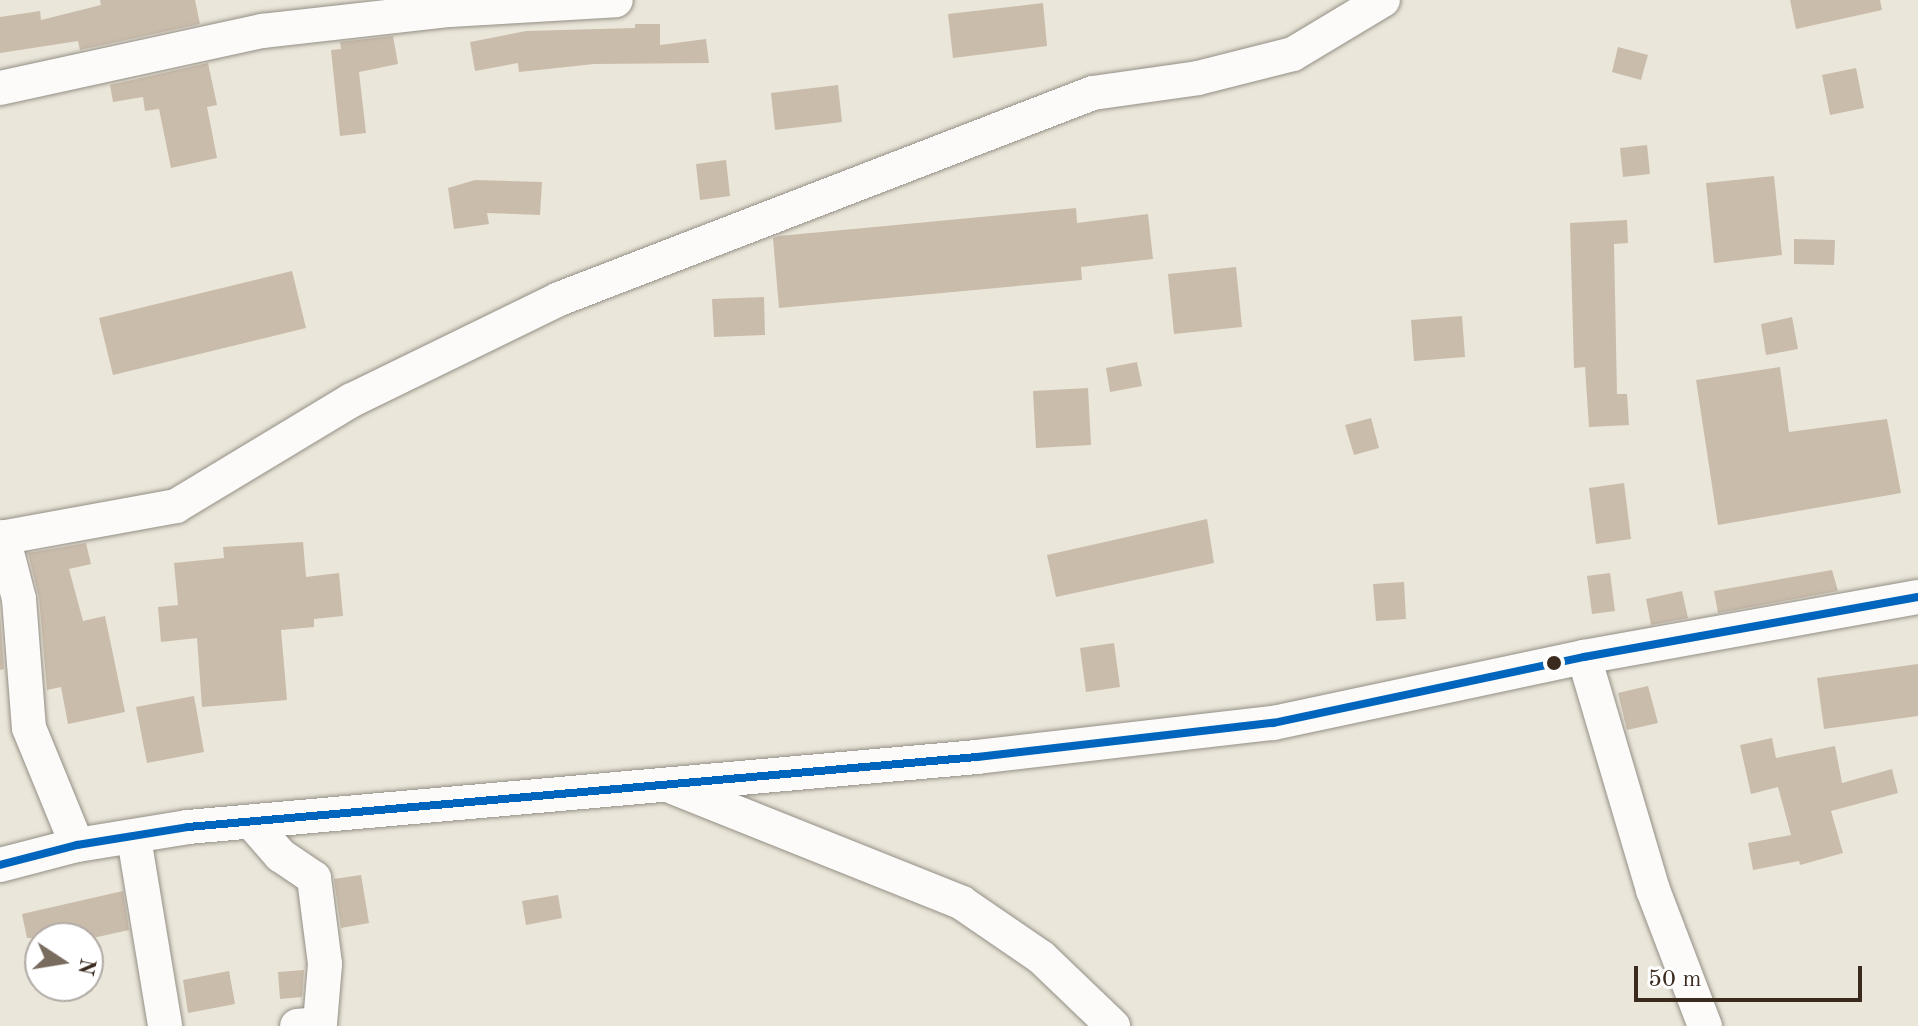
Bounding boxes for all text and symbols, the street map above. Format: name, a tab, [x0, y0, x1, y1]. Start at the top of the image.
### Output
unlabelled marker	[1546, 655, 1562, 671]
north arrow	[24, 922, 104, 1002]
scale bar	[1638, 950, 1866, 1000]
text: N	[73, 956, 98, 977]
text: 50 m	[1648, 968, 1702, 992]

